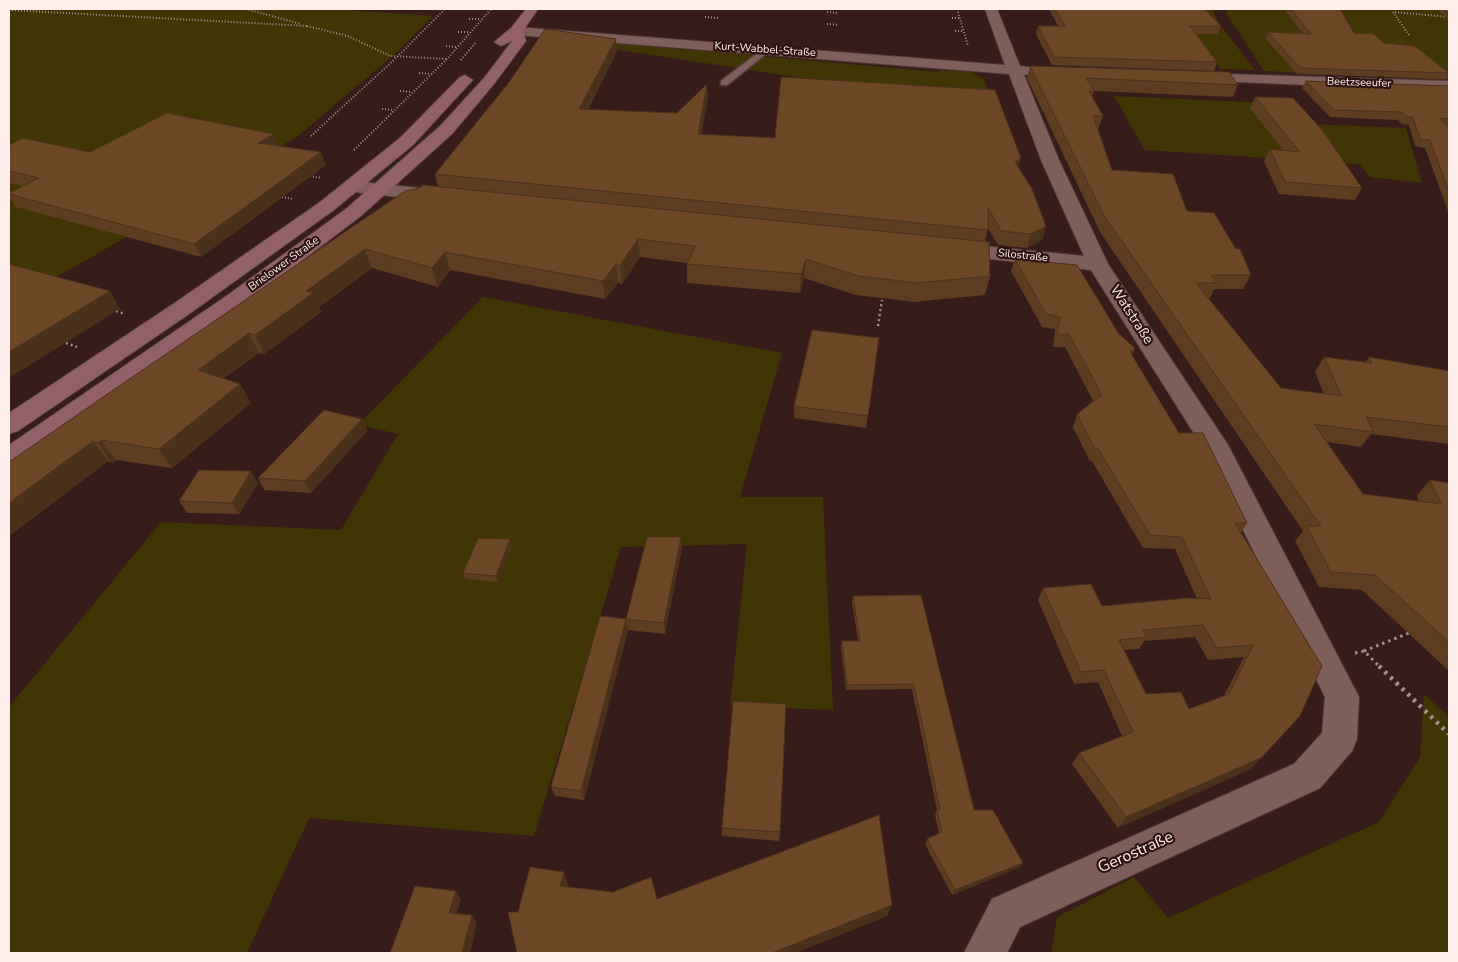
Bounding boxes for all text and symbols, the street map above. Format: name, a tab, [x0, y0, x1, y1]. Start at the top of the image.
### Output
street label: Kurt-Wabbel-Straße	[714, 40, 816, 60]
street label: Beetzseeufer	[1327, 75, 1391, 91]
street label: Brielower Straße	[246, 234, 322, 294]
street label: Silostraße	[997, 247, 1049, 265]
street label: Watstraße	[1106, 282, 1156, 348]
street label: Gerostraße	[1095, 828, 1177, 878]

